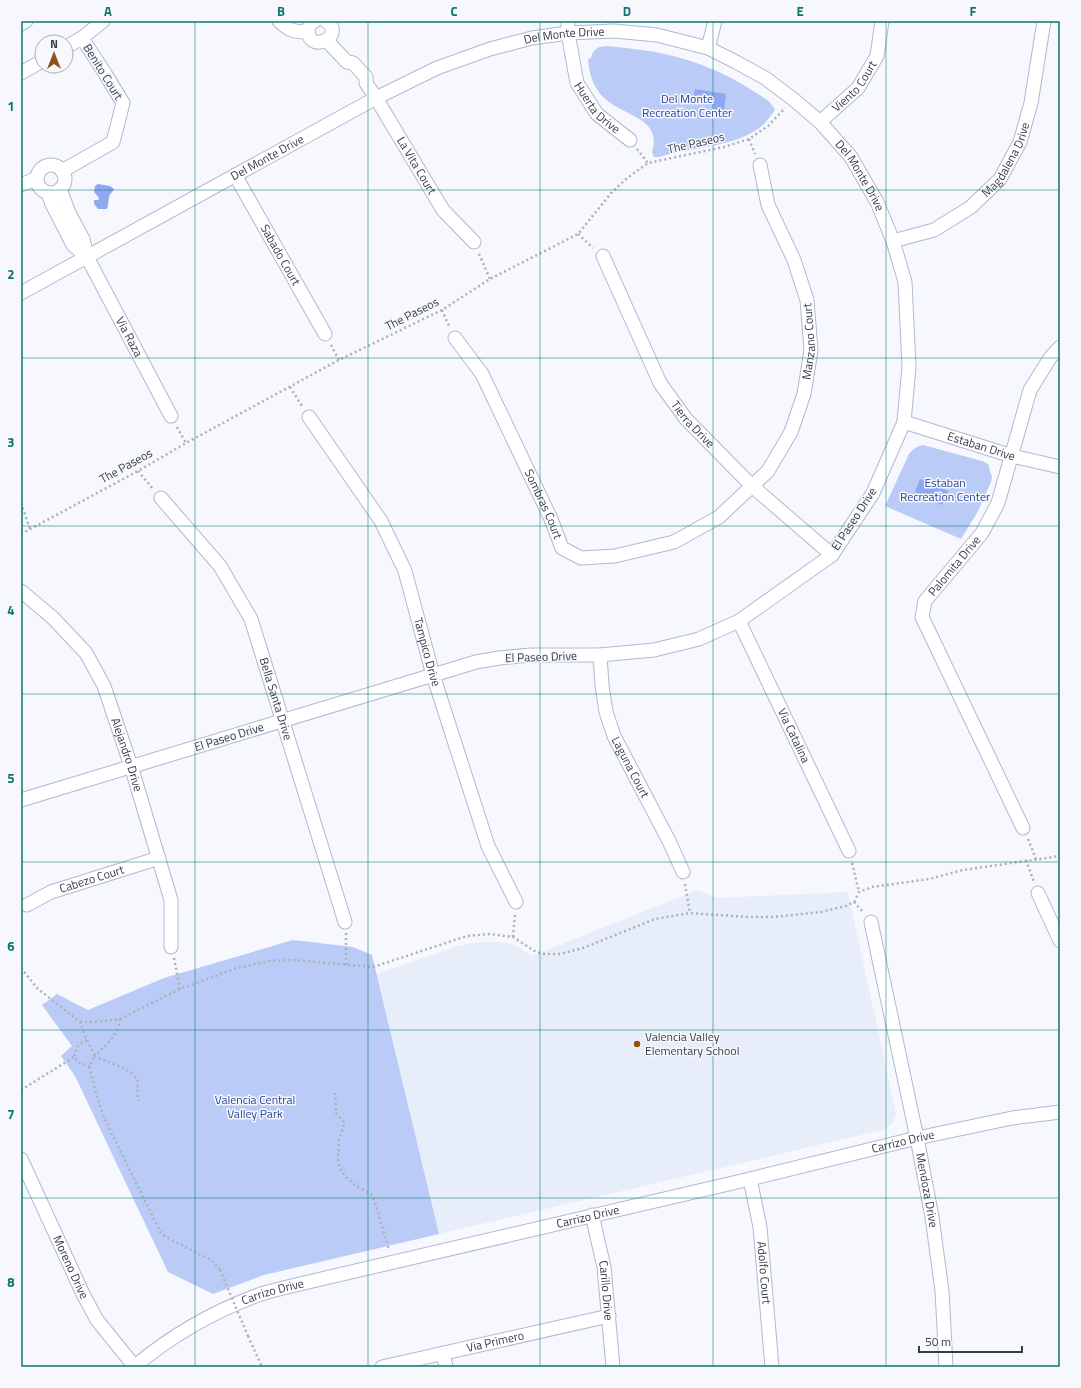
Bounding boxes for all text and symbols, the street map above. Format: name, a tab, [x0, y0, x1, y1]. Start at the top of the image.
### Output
text: A	[104, 1, 112, 21]
text: B	[277, 1, 285, 21]
text: C	[450, 1, 458, 21]
text: D	[623, 1, 631, 21]
text: E	[796, 1, 804, 21]
text: F	[970, 1, 977, 21]
street label: Del Monte Drive	[521, 21, 605, 49]
north arrow	[34, 34, 74, 74]
text: N	[50, 36, 58, 52]
street label: Benito Court	[79, 40, 129, 104]
street label: Viento Court	[827, 56, 882, 116]
street label: Huerta Drive	[570, 78, 625, 138]
park label: Del Monte Recreation Center	[642, 89, 732, 122]
text: 1	[7, 96, 15, 116]
street label: Magdalena Drive	[977, 120, 1034, 201]
street label: The Paseos	[665, 127, 727, 158]
street label: Del Monte Drive	[227, 129, 307, 185]
street label: La Vita Court	[392, 133, 442, 199]
street label: Del Monte Drive	[831, 135, 890, 214]
street label: Sabado Court	[256, 221, 306, 290]
text: 2	[7, 264, 15, 284]
street label: The Paseos	[382, 292, 442, 335]
street label: Manzano Court	[796, 302, 820, 381]
street label: Via Raza	[111, 313, 148, 360]
street label: Tierra Drive	[667, 396, 719, 452]
street label: Estaban Drive	[945, 426, 1018, 465]
text: 3	[7, 432, 15, 452]
street label: The Paseos	[96, 443, 156, 488]
street label: Sombras Court	[520, 466, 568, 543]
park label: Estaban Recreation Center	[900, 473, 990, 506]
street label: El Paseo Drive	[826, 483, 881, 554]
street label: Palomita Drive	[923, 531, 985, 600]
text: 4	[7, 600, 15, 620]
street label: Tampico Drive	[409, 615, 446, 689]
street label: El Paseo Drive	[505, 646, 577, 667]
street label: Bella Santa Drive	[254, 655, 298, 742]
street label: Via Catalina	[773, 705, 816, 766]
street label: Alejandro Drive	[106, 715, 148, 794]
street label: El Paseo Drive	[192, 717, 266, 756]
street label: Laguna Court	[607, 733, 655, 802]
text: 5	[7, 768, 15, 788]
street label: Cabezo Court	[57, 859, 127, 898]
text: 6	[7, 936, 15, 956]
place label: Valencia Valley Elementary School	[645, 1027, 739, 1060]
marker: Valencia Valley Elementary School	[632, 1039, 642, 1049]
park label: Valencia Central Valley Park	[215, 1090, 295, 1123]
text: 7	[7, 1104, 15, 1124]
street label: Carrizo Drive	[869, 1125, 936, 1158]
street label: Mendoza Drive	[911, 1151, 943, 1229]
street label: Carrizo Drive	[554, 1200, 621, 1233]
street label: Moreno Drive	[48, 1232, 94, 1302]
street label: Adolfo Court	[752, 1241, 777, 1306]
street label: Carillo Drive	[594, 1258, 619, 1321]
text: 8	[7, 1272, 15, 1292]
street label: Carrizo Drive	[238, 1273, 306, 1310]
street label: Via Primero	[464, 1325, 526, 1357]
scale bar	[919, 1328, 1022, 1354]
text: 50 m	[925, 1332, 951, 1351]

